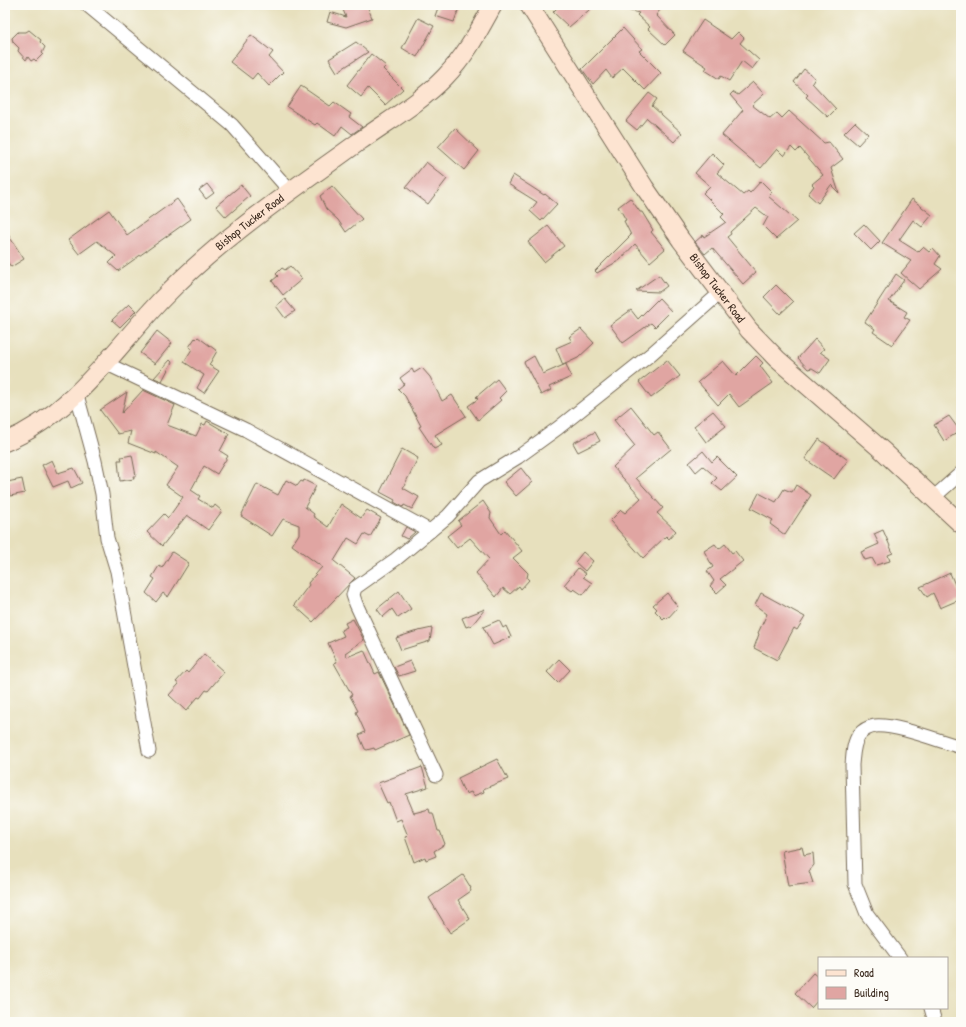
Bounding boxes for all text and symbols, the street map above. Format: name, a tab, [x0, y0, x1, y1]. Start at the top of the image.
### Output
street label: Bishop Tucker Road	[211, 189, 287, 254]
street label: Bishop Tucker Road	[686, 249, 750, 326]
legend	[818, 957, 948, 1009]
text: Road	[854, 964, 874, 981]
text: Building	[854, 984, 889, 1001]

